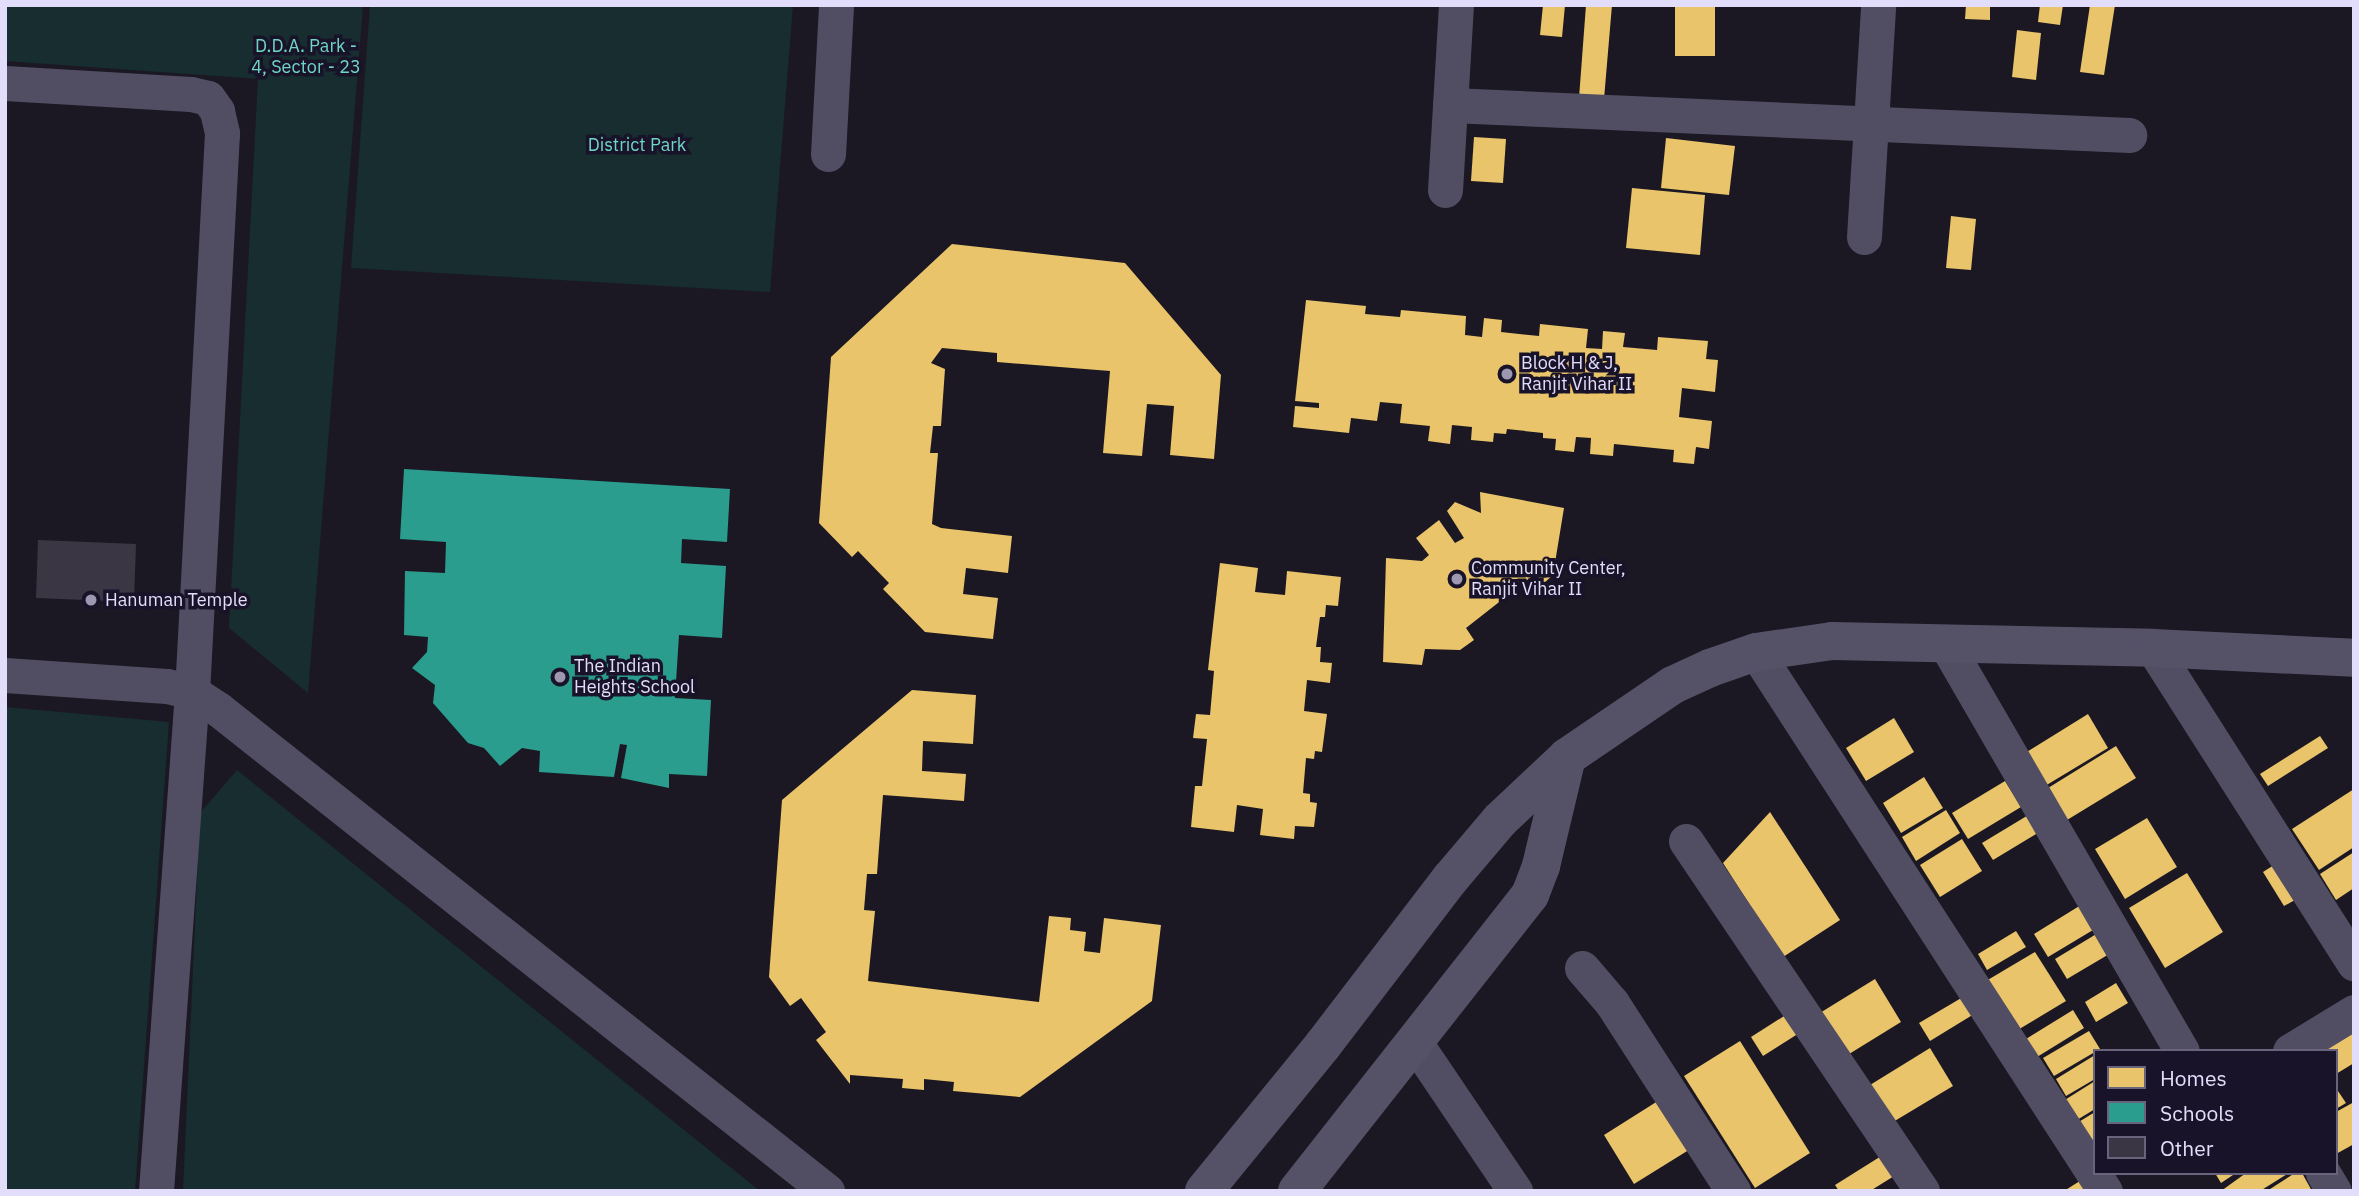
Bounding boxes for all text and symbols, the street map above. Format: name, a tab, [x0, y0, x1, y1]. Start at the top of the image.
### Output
park label: D.D.A. Park - 4, Sector - 23	[251, 36, 361, 78]
park label: District Park	[588, 134, 686, 156]
place label: Block H & J, Ranjit Vihar II	[1521, 353, 1632, 396]
marker: Block H & J, Ranjit Vihar II	[1499, 366, 1515, 382]
place label: Community Center, Ranjit Vihar II	[1471, 558, 1626, 600]
marker: Community Center, Ranjit Vihar II	[1449, 571, 1465, 587]
place label: Hanuman Temple	[105, 589, 248, 611]
marker: Hanuman Temple	[83, 592, 99, 608]
place label: The Indian Heights School	[574, 656, 695, 698]
marker: The Indian Heights School	[552, 669, 568, 685]
legend	[2093, 1049, 2338, 1175]
text: Homes	[2160, 1064, 2227, 1092]
text: Schools	[2160, 1099, 2234, 1127]
text: Other	[2160, 1134, 2213, 1162]

